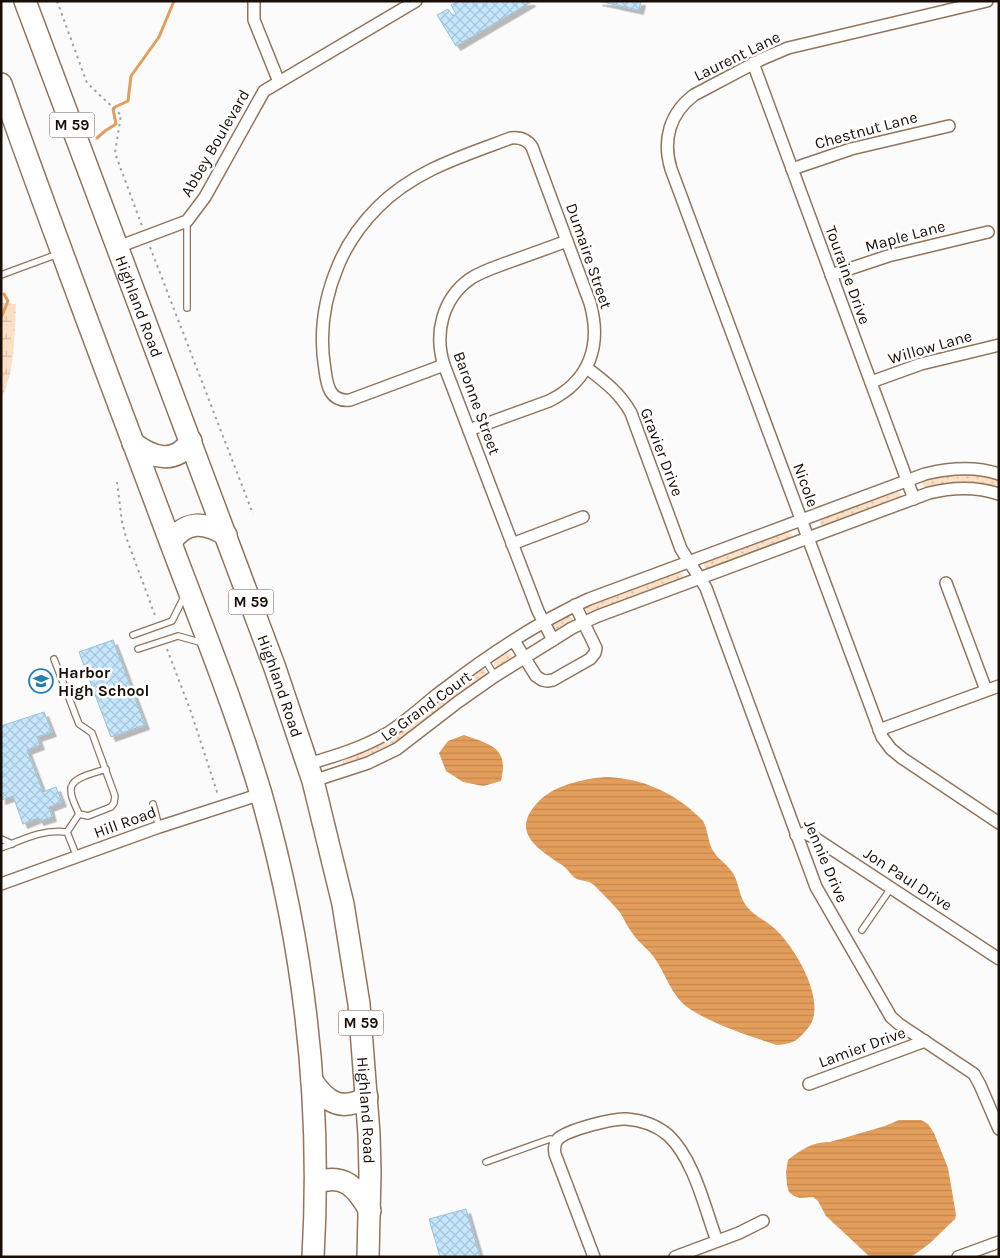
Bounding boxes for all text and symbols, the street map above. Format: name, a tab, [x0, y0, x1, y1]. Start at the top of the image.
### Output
street label: Laurent Lane	[691, 27, 783, 85]
street label: Abbey Boulevard	[177, 86, 253, 200]
street label: Chestnut Lane	[813, 107, 919, 153]
road number: M 59	[50, 112, 94, 138]
street label: Dumaire Street	[562, 201, 616, 311]
street label: Maple Lane	[863, 216, 947, 256]
street label: Touraine Drive	[821, 223, 875, 327]
street label: Highland Road	[112, 253, 167, 360]
street label: Willow Lane	[886, 326, 974, 368]
street label: Baronne Street	[450, 349, 504, 457]
street label: Gravier Drive	[636, 405, 688, 499]
street label: Nicole	[789, 460, 823, 510]
road number: M 59	[228, 590, 274, 614]
street label: Highland Road	[254, 632, 307, 740]
place label: Harbor High School	[58, 663, 150, 700]
street label: Le Grand Court	[377, 667, 475, 745]
school or university icon: Harbor High School	[28, 668, 54, 694]
street label: Hill Road	[91, 802, 159, 842]
street label: Jennie Drive	[800, 817, 852, 905]
street label: Jon Paul Drive	[860, 843, 956, 915]
road number: M 59	[338, 1010, 384, 1036]
street label: Lamier Drive	[816, 1022, 908, 1072]
street label: Highland Road	[354, 1056, 379, 1164]

